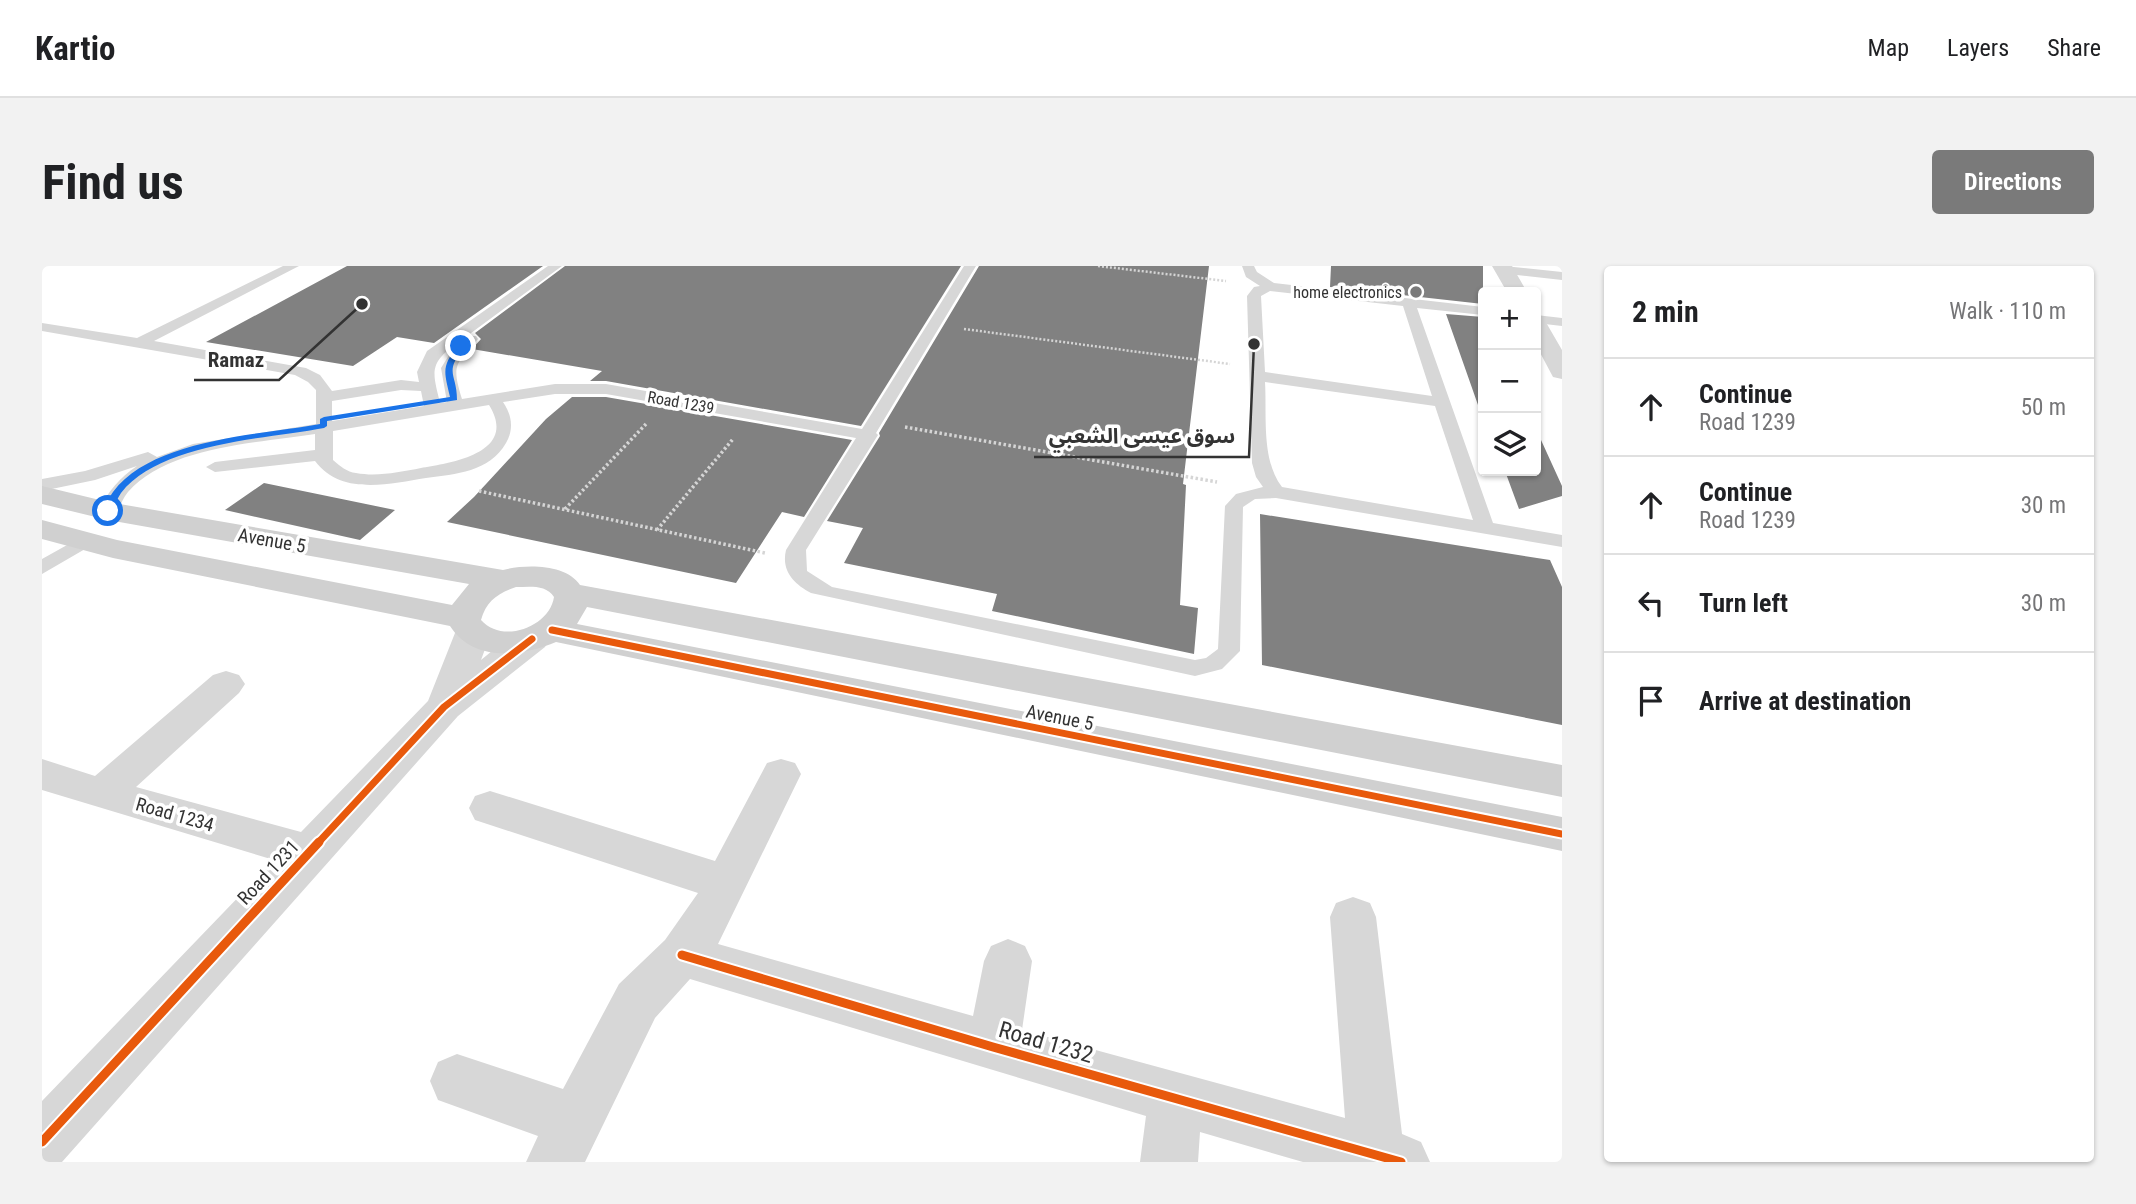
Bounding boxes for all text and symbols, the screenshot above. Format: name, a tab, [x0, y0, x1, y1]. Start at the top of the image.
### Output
text: Kartio	[35, 29, 115, 68]
text: Map	[1868, 34, 1909, 62]
text: Layers	[1947, 34, 2009, 62]
text: Share	[2047, 34, 2101, 62]
button: Directions	[1932, 150, 2094, 214]
text: Find us	[42, 154, 184, 211]
place label: home electronics	[1293, 283, 1402, 302]
marker: home electronics	[1408, 284, 1424, 300]
map controls	[1478, 287, 1541, 476]
button: +	[1478, 287, 1541, 350]
text: 2 min	[1632, 294, 1699, 329]
text: Walk · 110 m	[1949, 298, 2066, 325]
route end	[445, 330, 476, 361]
callout: Ramaz	[194, 338, 279, 380]
text: Ramaz	[208, 348, 264, 372]
button: −	[1478, 350, 1541, 413]
text: Continue	[1699, 379, 1792, 409]
street label: Road 1239	[646, 387, 716, 418]
icon: ahead	[1632, 388, 1670, 426]
text: 50 m	[2021, 394, 2066, 421]
text: Road 1239	[1699, 409, 1796, 436]
button: layers	[1478, 413, 1541, 476]
callout: سوق عيسى الشعبي	[1034, 415, 1249, 457]
text: سوق عيسى الشعبي	[1049, 424, 1235, 453]
text: Continue	[1699, 477, 1792, 507]
icon: ahead	[1632, 486, 1670, 524]
text: 30 m	[2021, 492, 2066, 519]
route start	[92, 495, 123, 526]
text: Road 1239	[1699, 507, 1796, 534]
street label: Avenue 5	[236, 523, 308, 558]
icon: left	[1632, 584, 1670, 622]
text: Turn left	[1699, 588, 1788, 618]
text: 30 m	[2021, 590, 2066, 617]
icon: arrive	[1632, 682, 1670, 720]
text: Arrive at destination	[1699, 686, 1911, 716]
street label: Avenue 5	[1024, 700, 1096, 735]
street label: Road 1234	[133, 792, 216, 837]
street label: Road 1231	[233, 835, 304, 909]
street label: Road 1232	[996, 1016, 1096, 1069]

